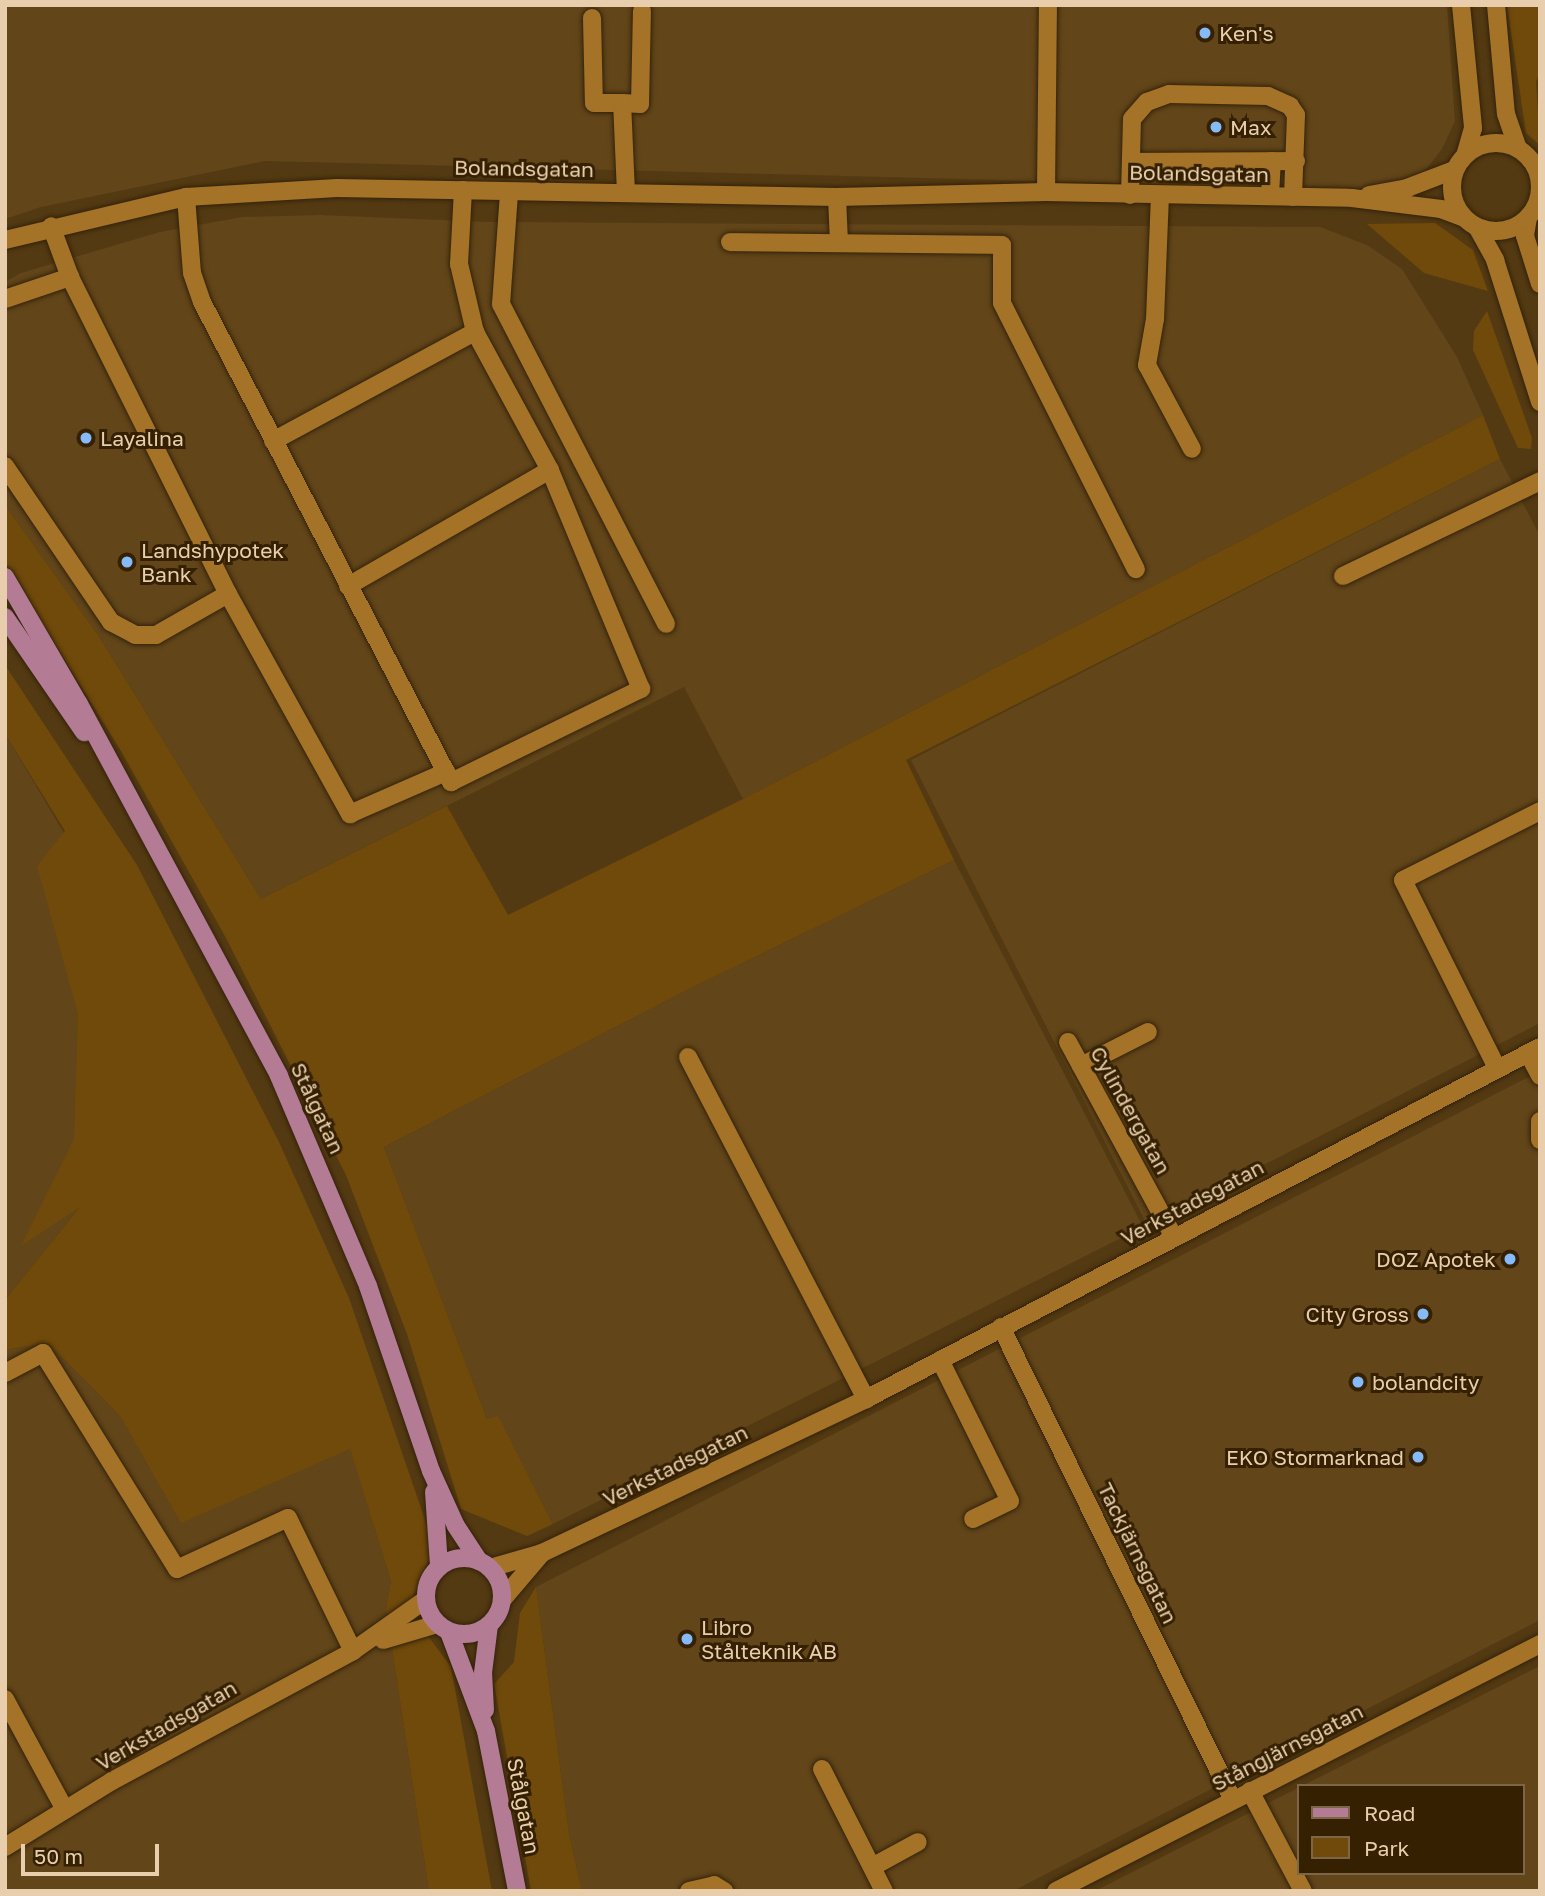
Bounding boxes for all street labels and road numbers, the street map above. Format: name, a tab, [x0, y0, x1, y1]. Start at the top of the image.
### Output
street label: Bolandsgatan	[454, 154, 594, 182]
street label: Bolandsgatan	[1129, 159, 1269, 187]
street label: Cylindergatan	[1086, 1042, 1176, 1178]
street label: Stålgatan	[286, 1058, 350, 1158]
street label: Verkstadsgatan	[1116, 1154, 1268, 1250]
street label: Verkstadsgatan	[598, 1419, 752, 1511]
street label: Tackjärnsgatan	[1093, 1478, 1183, 1628]
street label: Verkstadsgatan	[91, 1675, 241, 1775]
street label: Stångjärnsgatan	[1207, 1698, 1367, 1796]
street label: Stålgatan	[502, 1756, 546, 1856]

